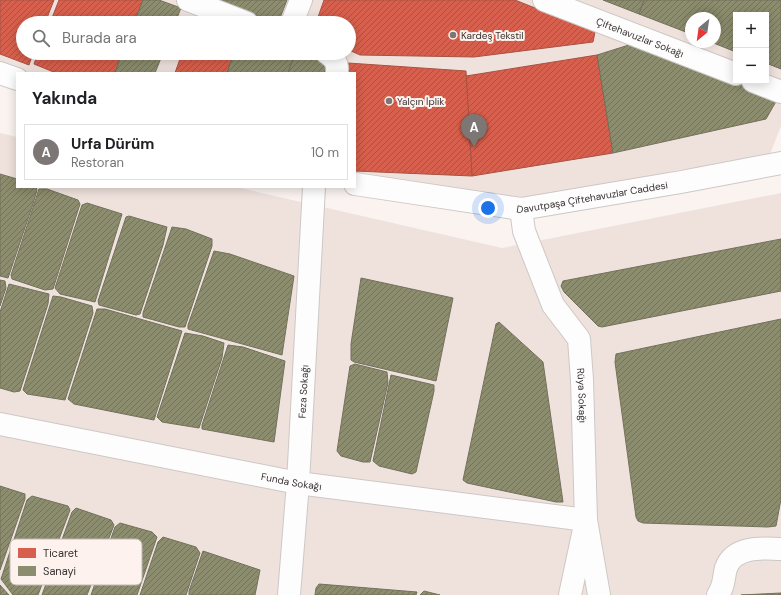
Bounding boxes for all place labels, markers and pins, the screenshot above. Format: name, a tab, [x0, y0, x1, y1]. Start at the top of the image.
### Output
place label: Kardeş Tekstil	[461, 29, 524, 42]
marker: Kardeş Tekstil	[448, 30, 458, 40]
place label: Yalçın İplik	[397, 95, 444, 108]
marker: Yalçın İplik	[384, 96, 394, 106]
pin: A	[461, 114, 487, 147]

